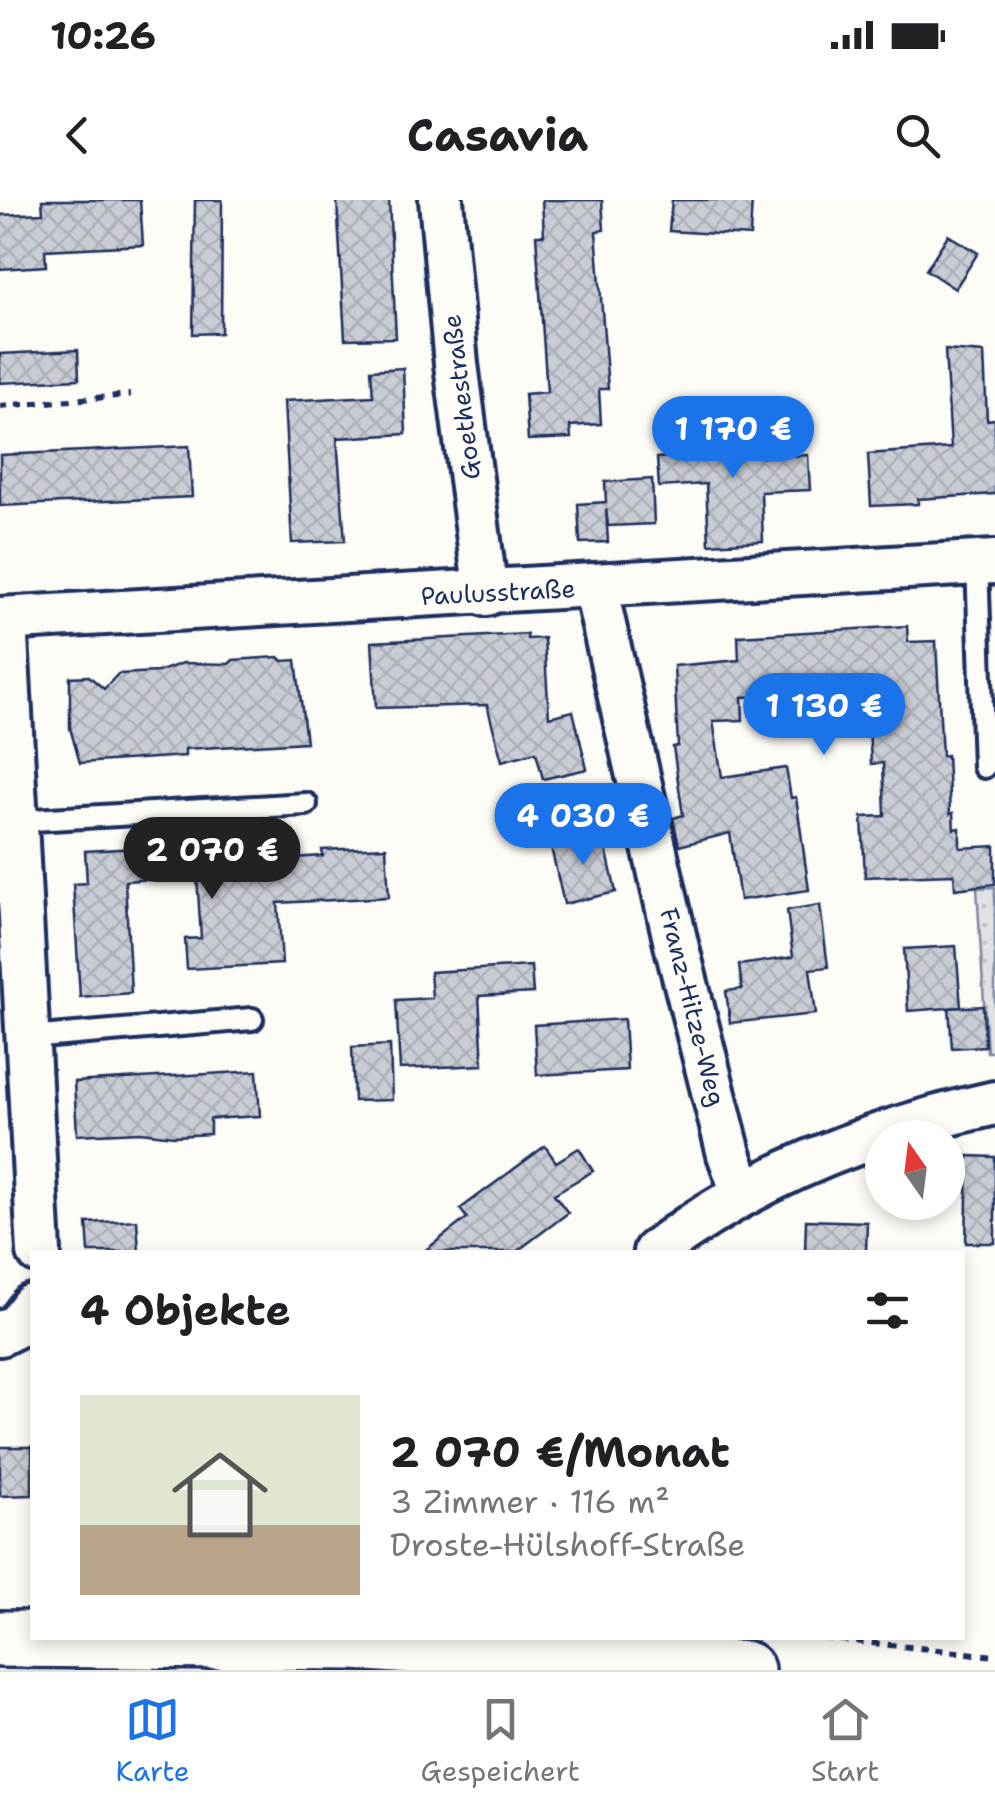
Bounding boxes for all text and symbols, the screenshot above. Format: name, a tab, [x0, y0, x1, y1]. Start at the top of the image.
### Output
text: 10:26	[50, 10, 156, 61]
text: Casavia	[407, 105, 588, 165]
icon: back	[50, 108, 105, 163]
icon: search	[890, 108, 945, 163]
street label: Goethestraße	[434, 312, 488, 482]
pin: 1 170 €	[641, 396, 825, 481]
text: 1 170 €	[674, 407, 792, 450]
street label: Paulusstraße	[420, 571, 576, 613]
pin: 1 130 €	[732, 673, 916, 758]
text: 1 130 €	[765, 684, 883, 727]
pin: 4 030 €	[491, 783, 675, 868]
text: 4 030 €	[516, 794, 650, 837]
pin: 2 070 €	[120, 817, 304, 902]
text: 2 070 €	[145, 828, 279, 871]
street label: Franz-Hitze-Weg	[652, 904, 734, 1110]
north arrow	[865, 1120, 965, 1220]
map controls	[865, 1120, 965, 1220]
text: 4 Objekte	[80, 1282, 291, 1338]
icon: filters	[860, 1283, 915, 1338]
text: 2 070 €/Monat	[390, 1424, 730, 1480]
icon: home	[160, 1435, 280, 1555]
text: 3 Zimmer · 116 m²	[390, 1480, 670, 1523]
text: Droste-Hülshoff-Straße	[390, 1523, 745, 1566]
tab: Karte	[116, 1692, 190, 1790]
tab: Gespeichert	[421, 1692, 580, 1790]
tab: Start	[811, 1692, 879, 1790]

